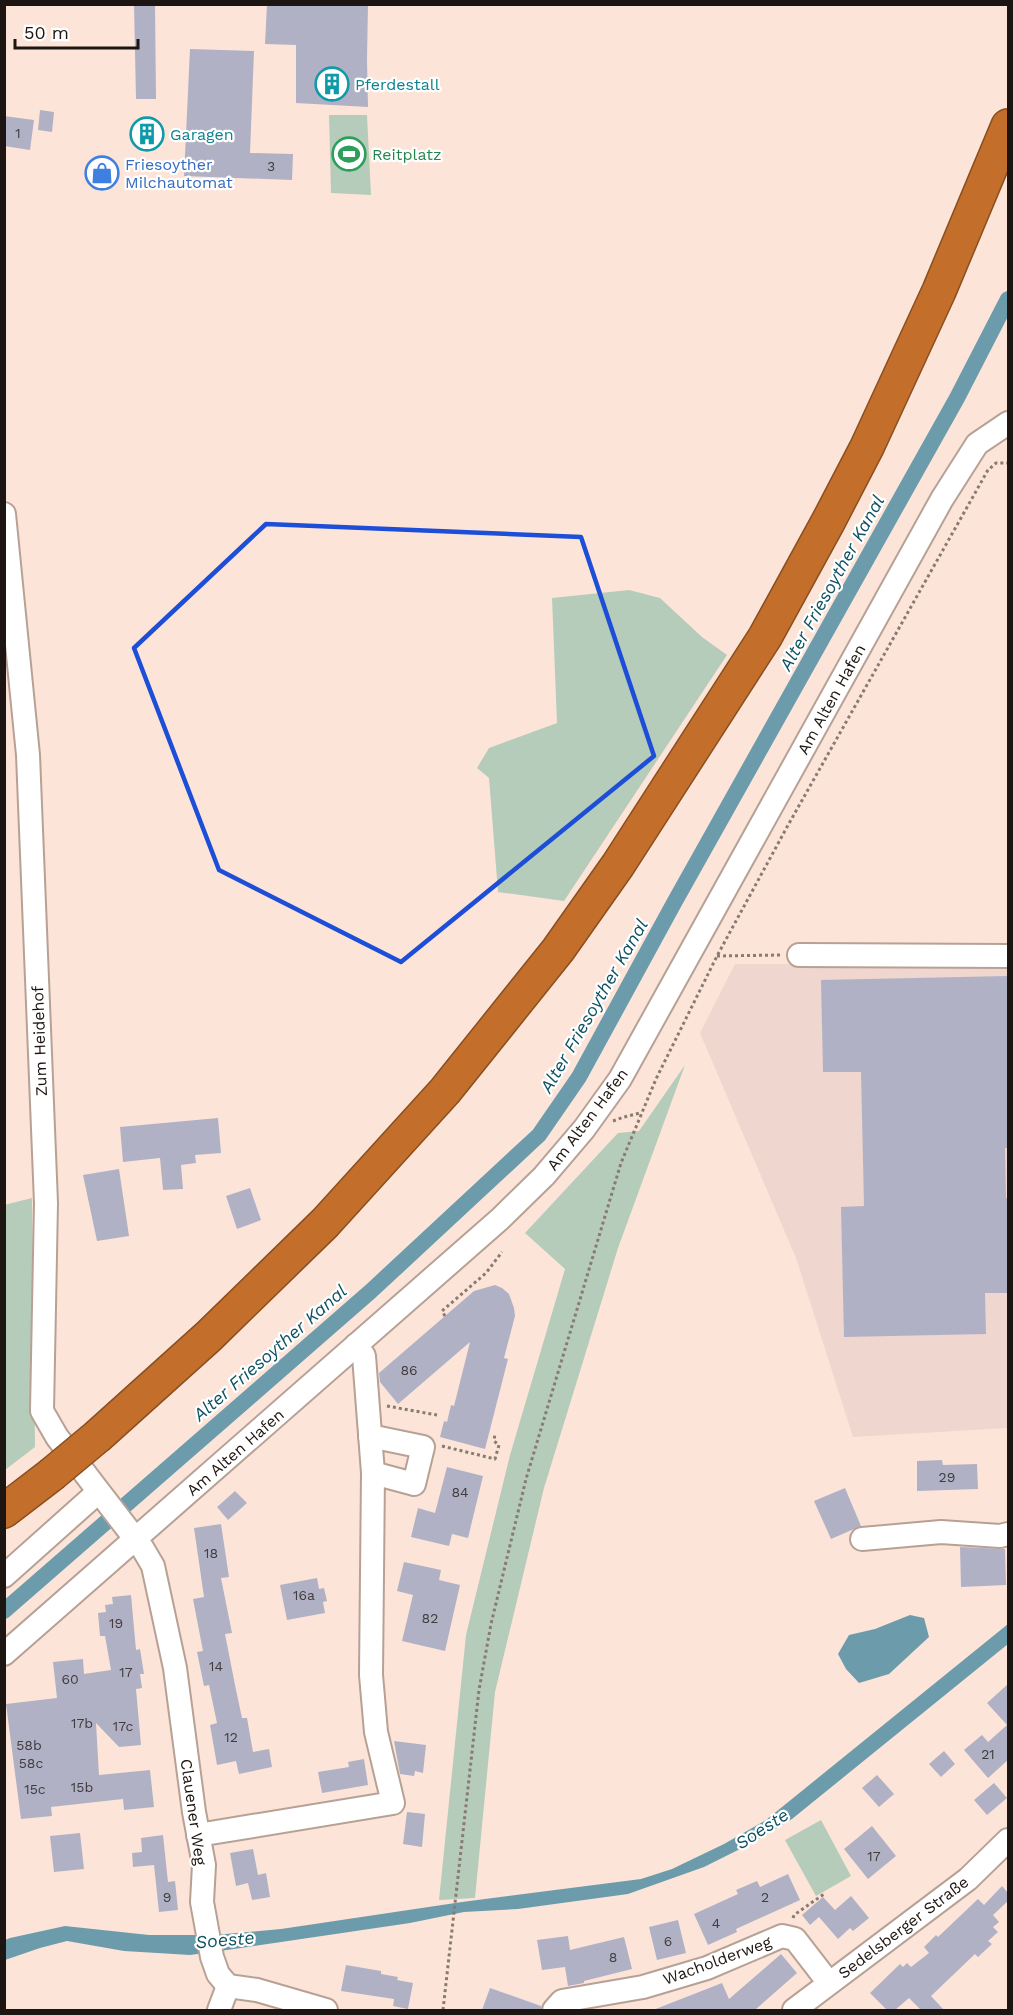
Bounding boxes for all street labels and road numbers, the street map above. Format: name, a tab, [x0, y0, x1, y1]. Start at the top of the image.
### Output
street label: Am Alten Hafen	[793, 641, 870, 758]
street label: Zum Heidehof	[28, 985, 51, 1096]
street label: Am Alten Hafen	[543, 1065, 632, 1174]
street label: Am Alten Hafen	[183, 1405, 288, 1500]
street label: Clauener Weg	[177, 1758, 210, 1867]
street label: Sedelsberger Straße	[834, 1872, 972, 1983]
street label: Wacholderweg	[660, 1932, 774, 1989]

